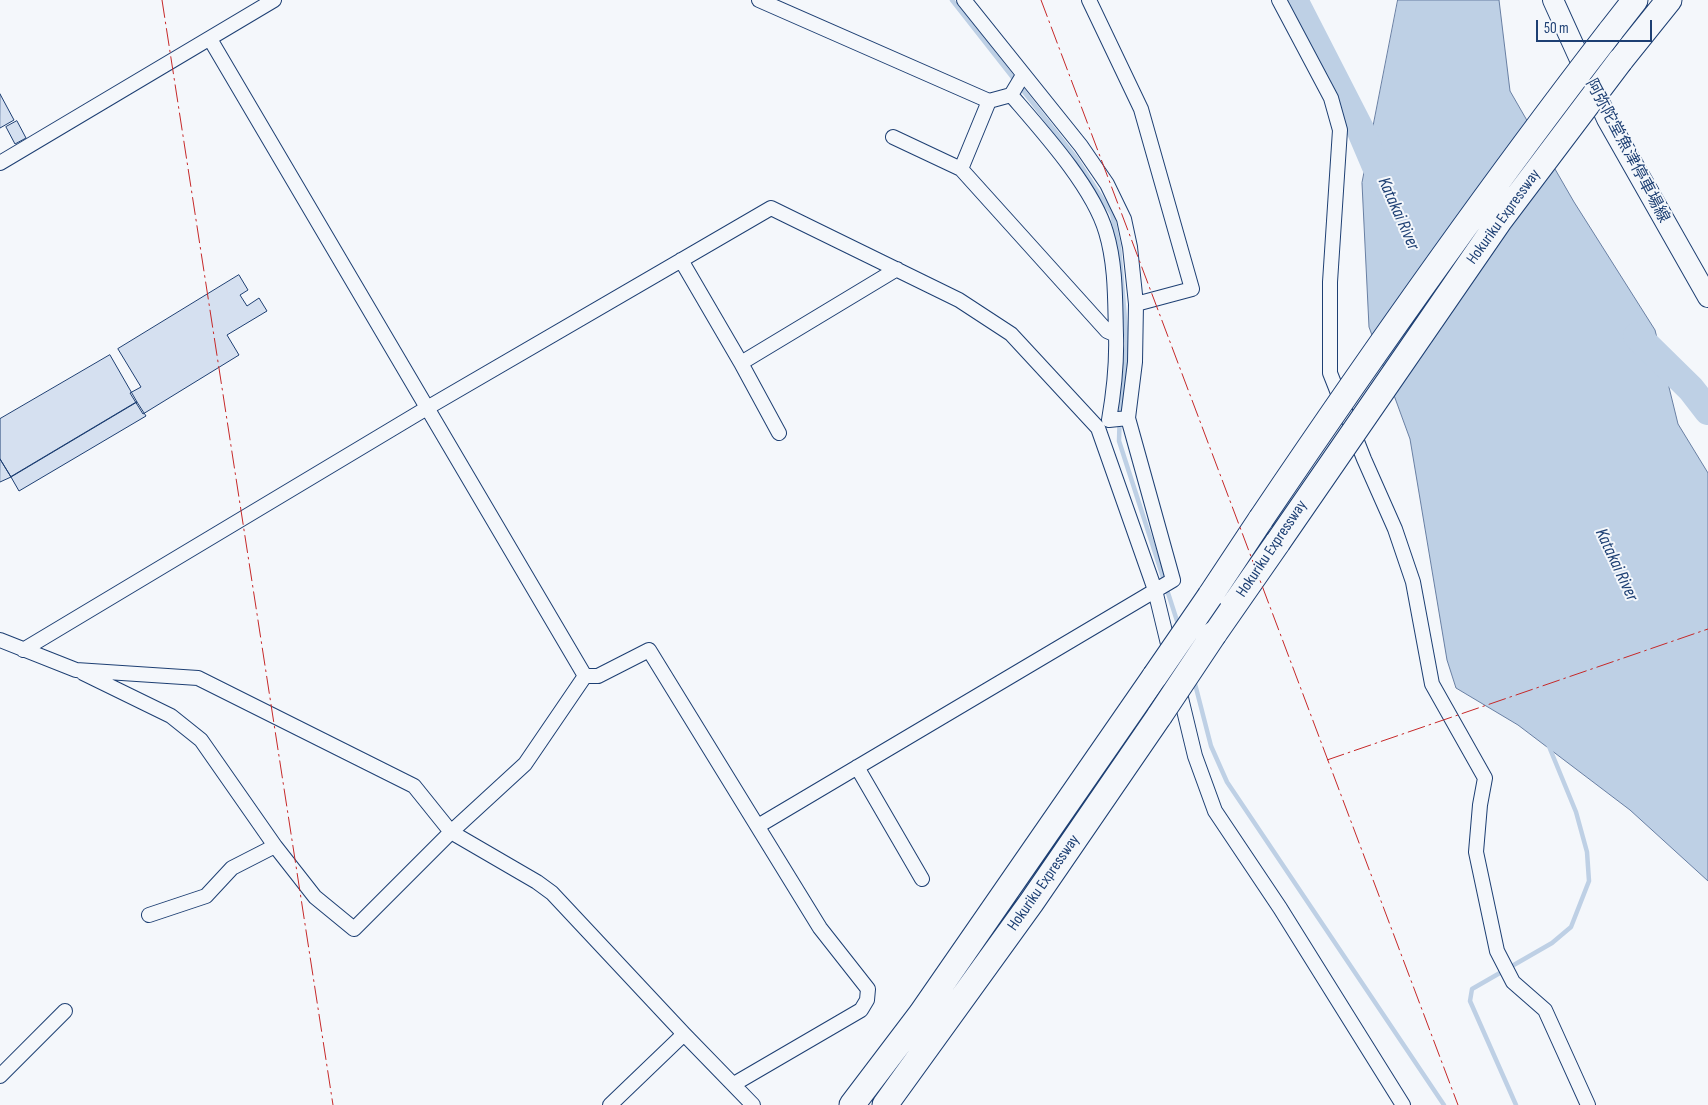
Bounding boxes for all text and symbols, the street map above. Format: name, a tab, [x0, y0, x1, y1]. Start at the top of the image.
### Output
scale bar	[1538, 10, 1654, 42]
text: 50 m	[1544, 19, 1569, 38]
street label: 阿弥陀堂魚津停車場線	[1581, 76, 1673, 226]
street label: Hokuriku Expressway	[1463, 166, 1545, 268]
water label: Katakai River	[1372, 174, 1424, 254]
street label: Hokuriku Expressway	[1233, 497, 1311, 601]
water label: Katakai River	[1590, 525, 1642, 605]
street label: Hokuriku Expressway	[1004, 831, 1084, 935]

